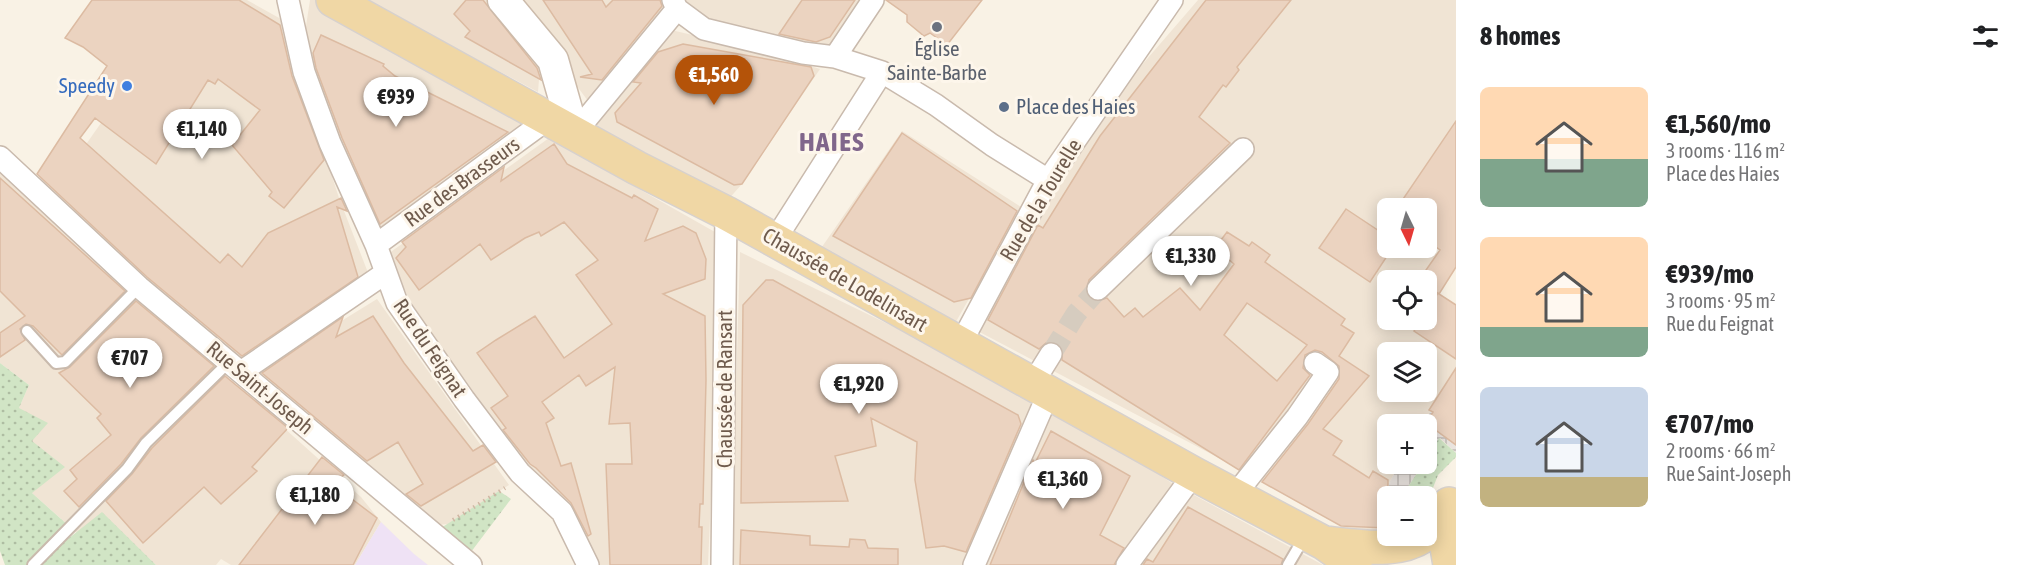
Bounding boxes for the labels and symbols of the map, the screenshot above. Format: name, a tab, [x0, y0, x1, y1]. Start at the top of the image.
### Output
marker: Église Sainte-Barbe	[930, 20, 944, 34]
place label: Église Sainte-Barbe	[887, 36, 987, 84]
pin: €1,560	[665, 55, 763, 106]
place label: Speedy	[59, 73, 115, 97]
pin: €939	[360, 77, 432, 128]
marker: Speedy	[120, 79, 134, 93]
place label: Place des Haies	[1016, 94, 1135, 118]
marker: Place des Haies	[997, 100, 1011, 114]
pin: €1,140	[153, 109, 251, 160]
district label: HAIES	[799, 126, 865, 157]
street label: Rue des Brasseurs	[399, 131, 524, 231]
street label: Rue de la Tourelle	[994, 134, 1086, 265]
north arrow	[1377, 198, 1437, 258]
street label: Chaussée de Lodelinsart	[759, 222, 932, 336]
pin: €1,330	[1142, 236, 1240, 287]
street label: Rue du Feignat	[389, 294, 473, 401]
street label: Chaussée de Ransart	[712, 310, 736, 468]
street label: Rue Saint-Joseph	[203, 336, 319, 439]
pin: €707	[94, 338, 166, 389]
pin: €1,920	[810, 364, 908, 415]
pin: €1,360	[1014, 459, 1112, 510]
pin: €1,180	[266, 475, 364, 526]

